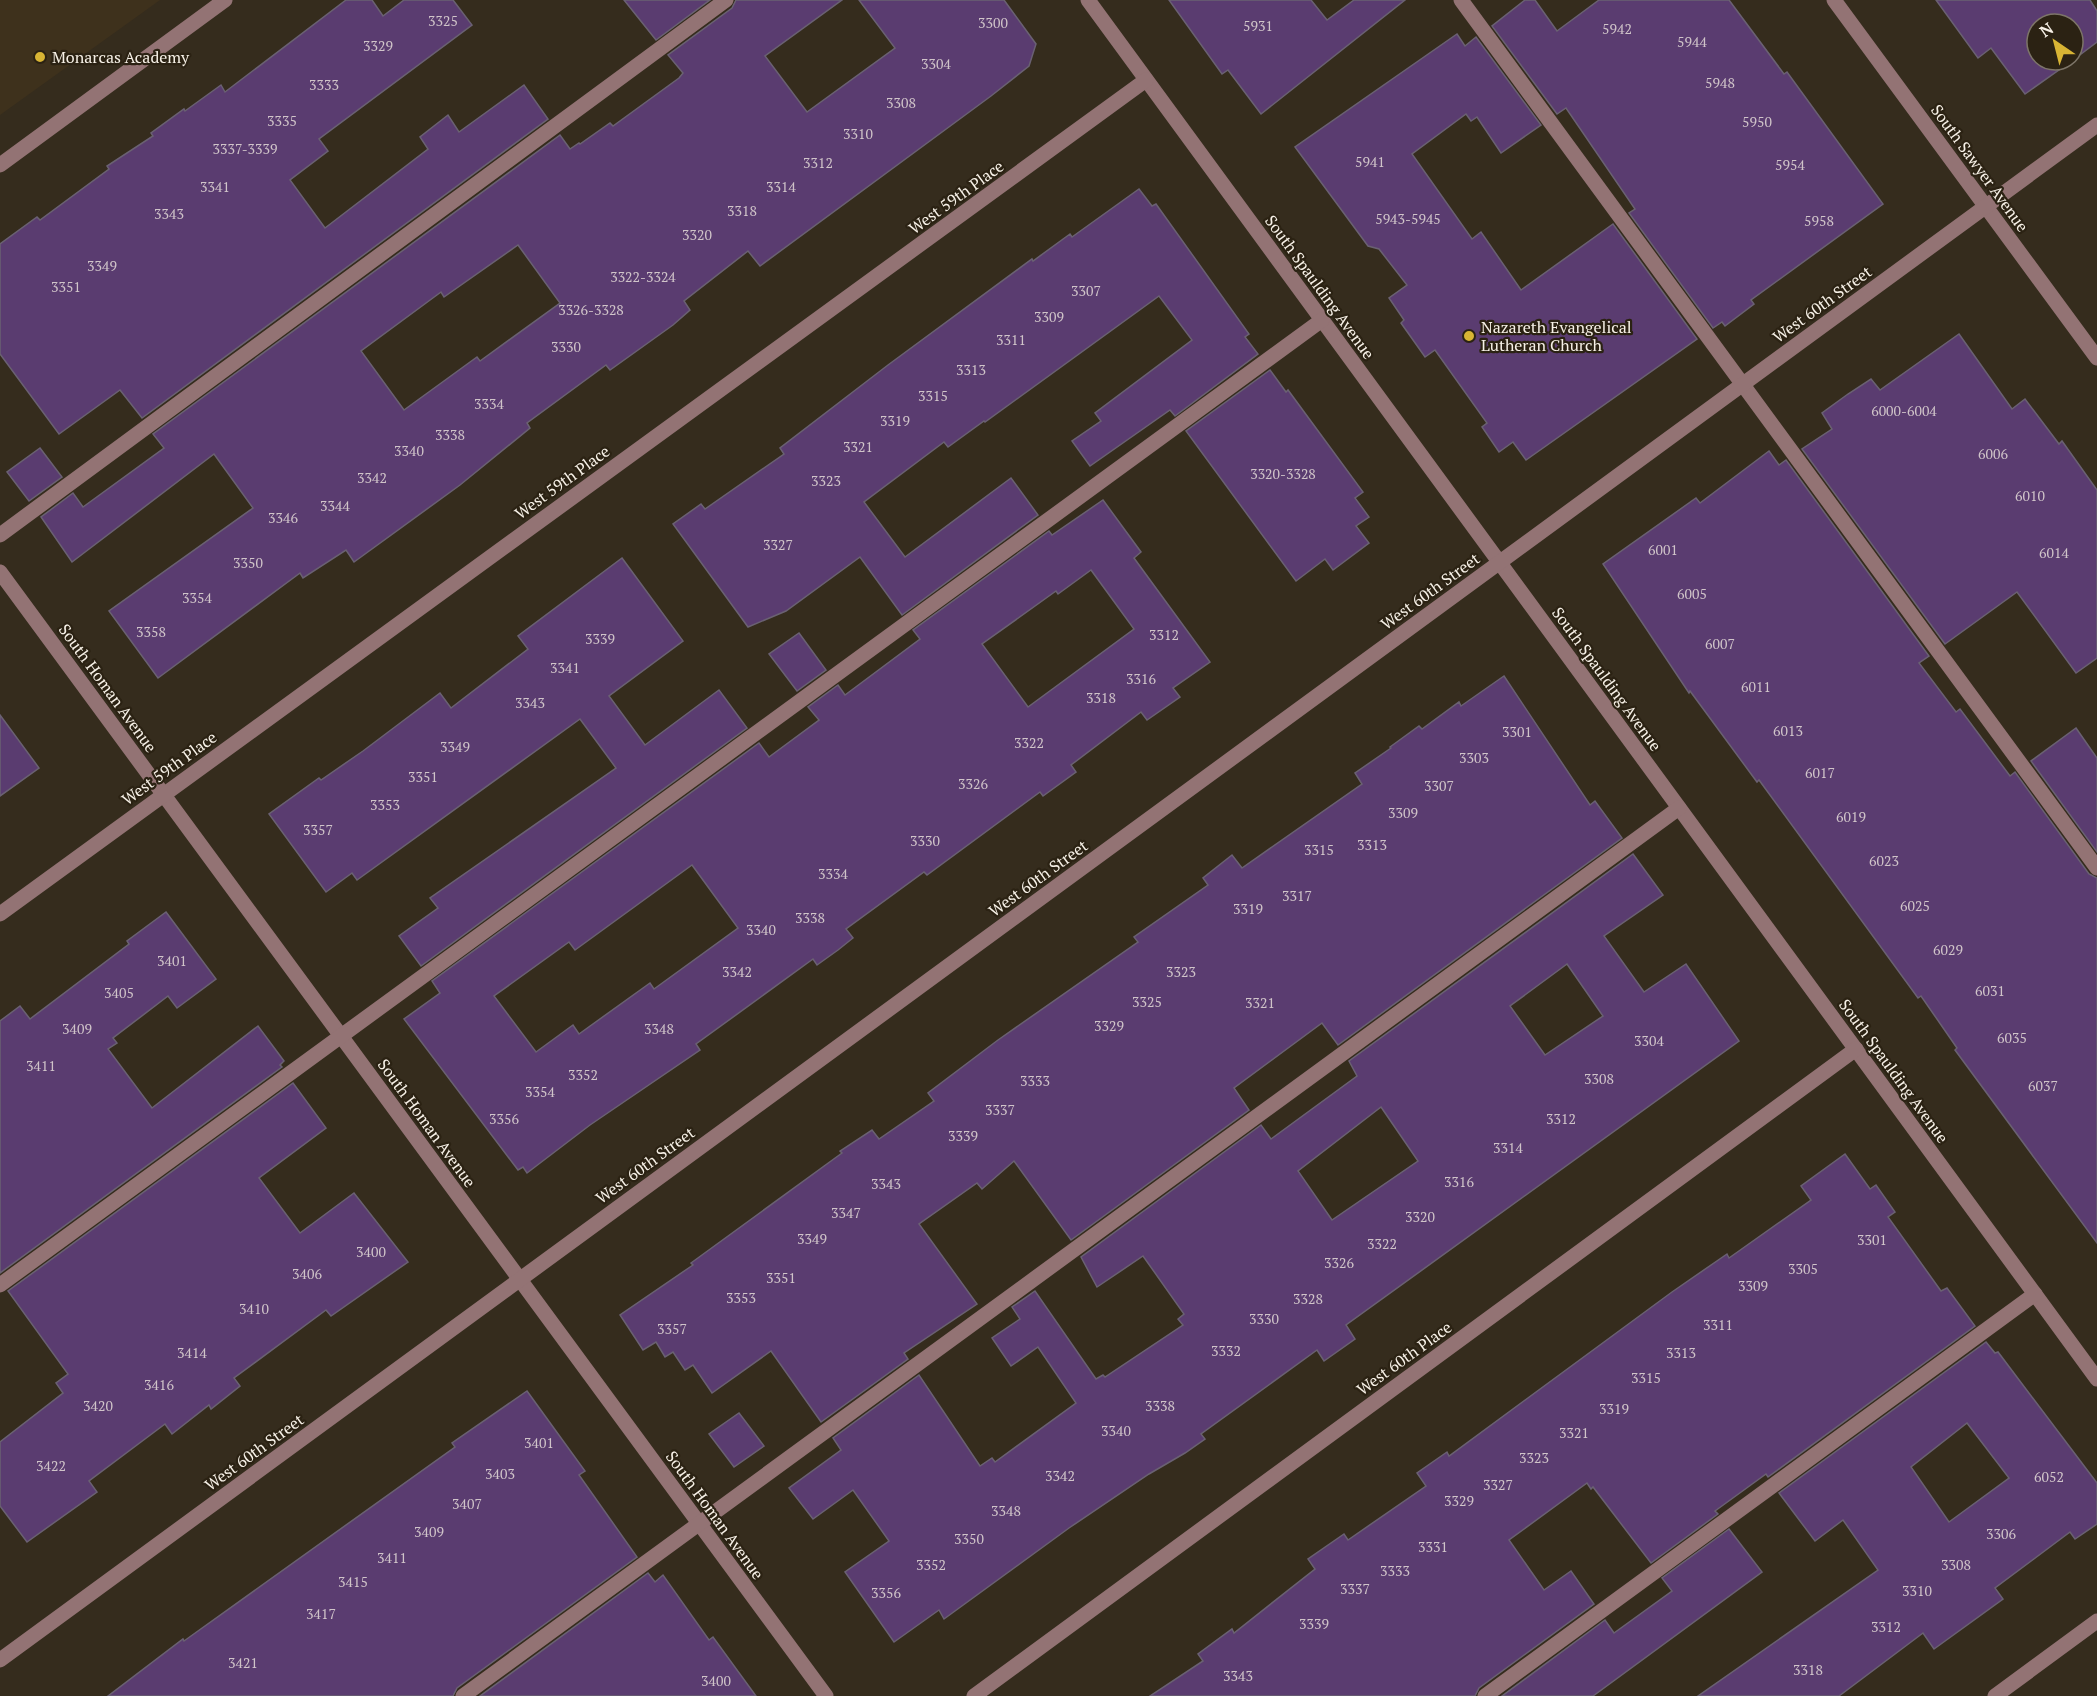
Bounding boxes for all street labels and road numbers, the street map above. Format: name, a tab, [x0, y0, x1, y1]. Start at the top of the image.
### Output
street label: South Sawyer Avenue	[1926, 100, 2034, 236]
street label: West 59th Place	[904, 155, 1008, 239]
street label: South Spaulding Avenue	[1260, 211, 1380, 363]
street label: West 60th Street	[1768, 260, 1876, 347]
street label: West 59th Place	[510, 440, 614, 524]
street label: West 60th Street	[1376, 547, 1484, 634]
street label: South Spaulding Avenue	[1547, 603, 1667, 755]
street label: South Homan Avenue	[54, 619, 162, 757]
street label: West 59th Place	[117, 726, 221, 810]
street label: West 60th Street	[984, 834, 1092, 921]
street label: South Spaulding Avenue	[1834, 995, 1954, 1147]
street label: South Homan Avenue	[373, 1054, 481, 1192]
street label: West 60th Street	[591, 1121, 699, 1208]
street label: West 60th Place	[1352, 1316, 1456, 1400]
street label: West 60th Street	[200, 1408, 308, 1495]
street label: South Homan Avenue	[661, 1446, 769, 1584]

